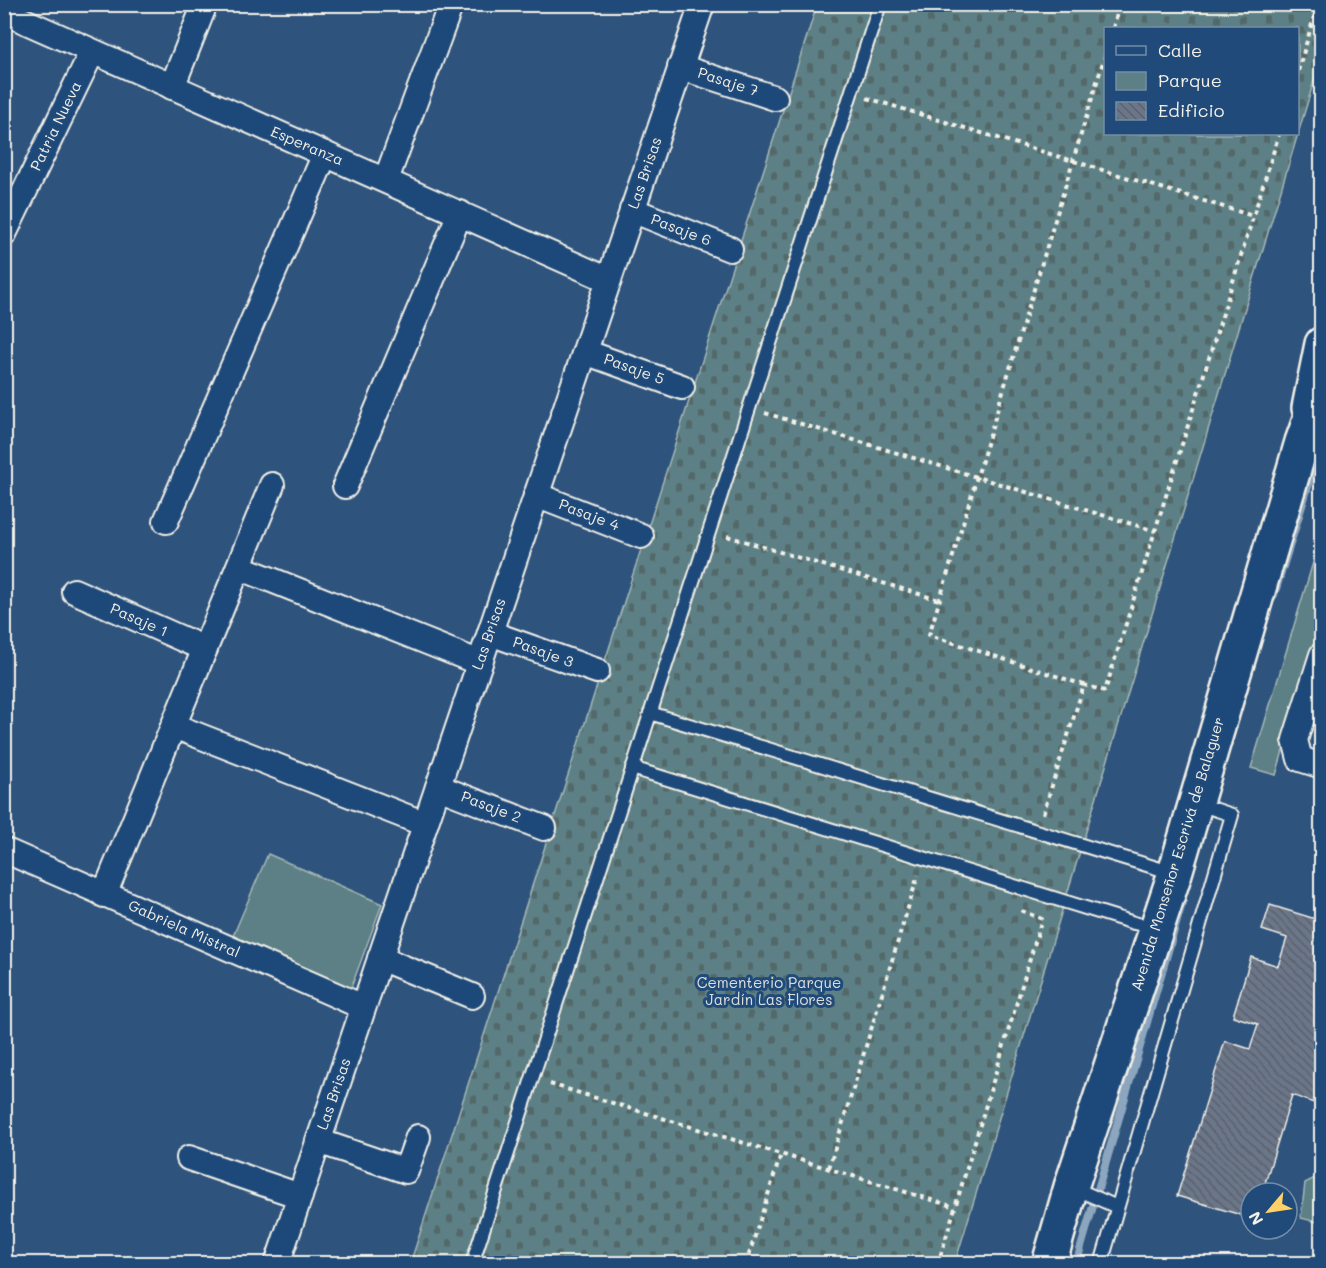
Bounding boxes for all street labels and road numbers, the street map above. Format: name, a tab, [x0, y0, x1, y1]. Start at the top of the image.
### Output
street label: Pasaje 7	[695, 62, 761, 100]
street label: Patria Nueva	[25, 77, 85, 174]
street label: Esperanza	[268, 121, 347, 169]
street label: Las Brisas	[622, 134, 666, 211]
street label: Pasaje 6	[648, 208, 715, 250]
street label: Pasaje 5	[601, 348, 667, 388]
street label: Pasaje 4	[556, 493, 623, 535]
street label: Las Brisas	[466, 595, 510, 672]
street label: Pasaje 1	[107, 598, 171, 641]
street label: Pasaje 3	[510, 631, 577, 671]
street label: Avenida Monseñor Escrivá de Balaguer	[1126, 714, 1228, 993]
street label: Pasaje 2	[459, 786, 524, 827]
street label: Gabriela Mistral	[125, 894, 243, 962]
street label: Las Brisas	[311, 1055, 355, 1132]

